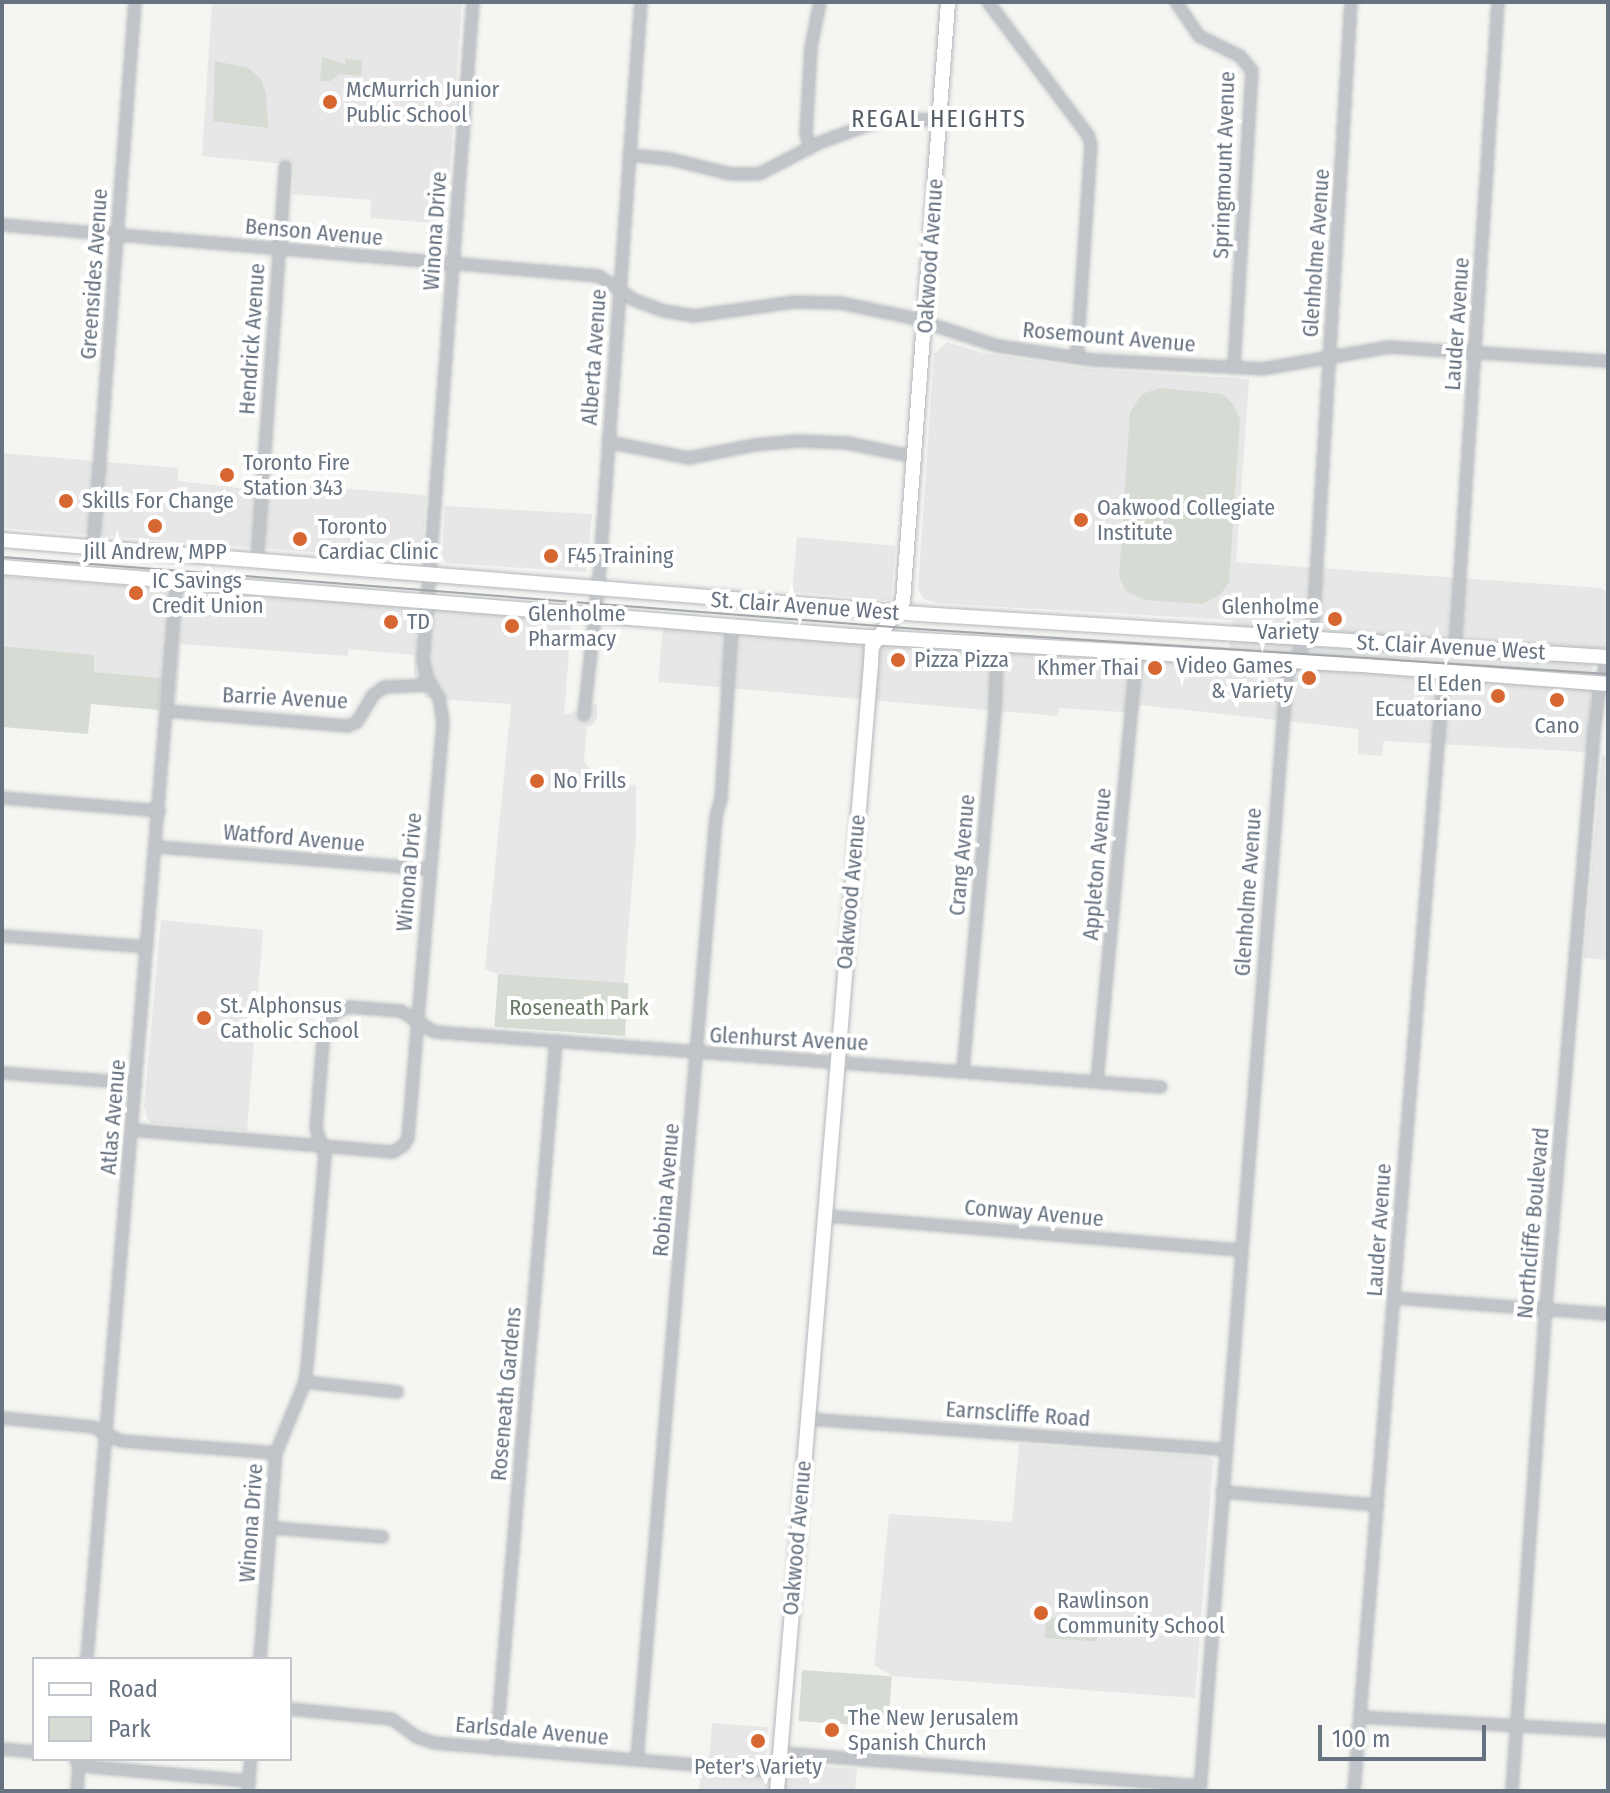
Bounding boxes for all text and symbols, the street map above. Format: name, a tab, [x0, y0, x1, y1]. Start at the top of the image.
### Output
street label: Springmount Avenue	[1208, 71, 1240, 259]
place label: McMurrich Junior Public School	[346, 76, 499, 128]
marker: McMurrich Junior Public School	[321, 93, 339, 111]
district label: REGAL HEIGHTS	[851, 106, 1027, 134]
street label: Glenholme Avenue	[1297, 168, 1335, 338]
street label: Winona Drive	[418, 171, 452, 291]
street label: Oakwood Avenue	[911, 178, 949, 334]
street label: Greensides Avenue	[75, 188, 113, 360]
street label: Benson Avenue	[244, 213, 384, 251]
street label: Lauder Avenue	[1439, 256, 1475, 392]
street label: Hendrick Avenue	[234, 262, 270, 416]
street label: Alberta Avenue	[576, 288, 612, 426]
street label: Rosemount Avenue	[1021, 316, 1197, 358]
place label: Toronto Fire Station 343	[243, 449, 350, 500]
marker: Toronto Fire Station 343	[218, 466, 236, 484]
place label: Skills For Change	[82, 488, 234, 514]
marker: Skills For Change	[57, 492, 75, 510]
place label: Oakwood Collegiate Institute	[1097, 494, 1275, 546]
marker: Oakwood Collegiate Institute	[1072, 511, 1090, 529]
place label: Toronto Cardiac Clinic	[318, 513, 438, 564]
marker: Jill Andrew, MPP	[146, 517, 164, 535]
marker: Toronto Cardiac Clinic	[289, 528, 311, 550]
place label: Jill Andrew, MPP	[83, 539, 227, 565]
place label: F45 Training	[567, 543, 673, 569]
marker: F45 Training	[542, 547, 560, 565]
place label: IC Savings Credit Union	[152, 567, 264, 618]
marker: IC Savings Credit Union	[127, 584, 145, 602]
street label: St. Clair Avenue West	[710, 586, 900, 626]
place label: Glenholme Variety	[1221, 593, 1319, 644]
place label: Glenholme Pharmacy	[528, 600, 626, 652]
place label: TD	[407, 609, 430, 635]
marker: Glenholme Variety	[1326, 610, 1344, 628]
marker: TD	[382, 613, 400, 631]
marker: Glenholme Pharmacy	[503, 617, 521, 635]
street label: St. Clair Avenue West	[1356, 629, 1546, 665]
place label: Pizza Pizza	[914, 647, 1009, 673]
marker: Pizza Pizza	[889, 651, 907, 669]
place label: Video Games & Variety	[1176, 652, 1293, 704]
place label: Khmer Thai	[1037, 655, 1139, 681]
marker: Khmer Thai	[1146, 659, 1164, 677]
marker: Video Games & Variety	[1300, 669, 1318, 687]
place label: El Eden Ecuatoriano	[1375, 670, 1482, 722]
street label: Barrie Avenue	[221, 682, 349, 714]
marker: El Eden Ecuatoriano	[1489, 687, 1507, 705]
marker: Cano	[1548, 691, 1566, 709]
place label: Cano	[1535, 713, 1579, 739]
place label: No Frills	[553, 768, 626, 794]
marker: No Frills	[528, 772, 546, 790]
street label: Appleton Avenue	[1077, 787, 1117, 941]
street label: Crang Avenue	[944, 793, 980, 917]
street label: Glenholme Avenue	[1229, 807, 1267, 977]
street label: Winona Drive	[391, 811, 427, 933]
street label: Oakwood Avenue	[831, 814, 871, 970]
street label: Watford Avenue	[222, 819, 366, 857]
place label: St. Alphonsus Catholic School	[220, 992, 359, 1044]
park label: Roseneath Park	[509, 995, 649, 1021]
marker: St. Alphonsus Catholic School	[195, 1009, 213, 1027]
street label: Glenhurst Avenue	[709, 1022, 869, 1056]
street label: Atlas Avenue	[95, 1058, 131, 1176]
street label: Robina Avenue	[647, 1122, 685, 1258]
street label: Northcliffe Boulevard	[1511, 1126, 1555, 1320]
street label: Lauder Avenue	[1361, 1162, 1397, 1298]
street label: Conway Avenue	[963, 1194, 1105, 1232]
street label: Roseneath Gardens	[485, 1306, 527, 1482]
street label: Earnscliffe Road	[945, 1396, 1091, 1432]
street label: Oakwood Avenue	[777, 1460, 817, 1616]
street label: Winona Drive	[234, 1463, 268, 1583]
place label: Rawlinson Community School	[1057, 1587, 1225, 1638]
marker: Rawlinson Community School	[1032, 1604, 1050, 1622]
legend	[32, 1657, 292, 1761]
text: Road	[108, 1675, 158, 1703]
place label: The New Jerusalem Spanish Church	[848, 1704, 1019, 1756]
scale bar	[1322, 1709, 1490, 1759]
street label: Earlsdale Avenue	[454, 1711, 610, 1751]
text: Park	[108, 1715, 151, 1743]
marker: The New Jerusalem Spanish Church	[823, 1721, 841, 1739]
text: 100 m	[1332, 1725, 1390, 1753]
marker: Peter's Variety	[749, 1732, 767, 1750]
place label: Peter's Variety	[694, 1754, 822, 1780]

